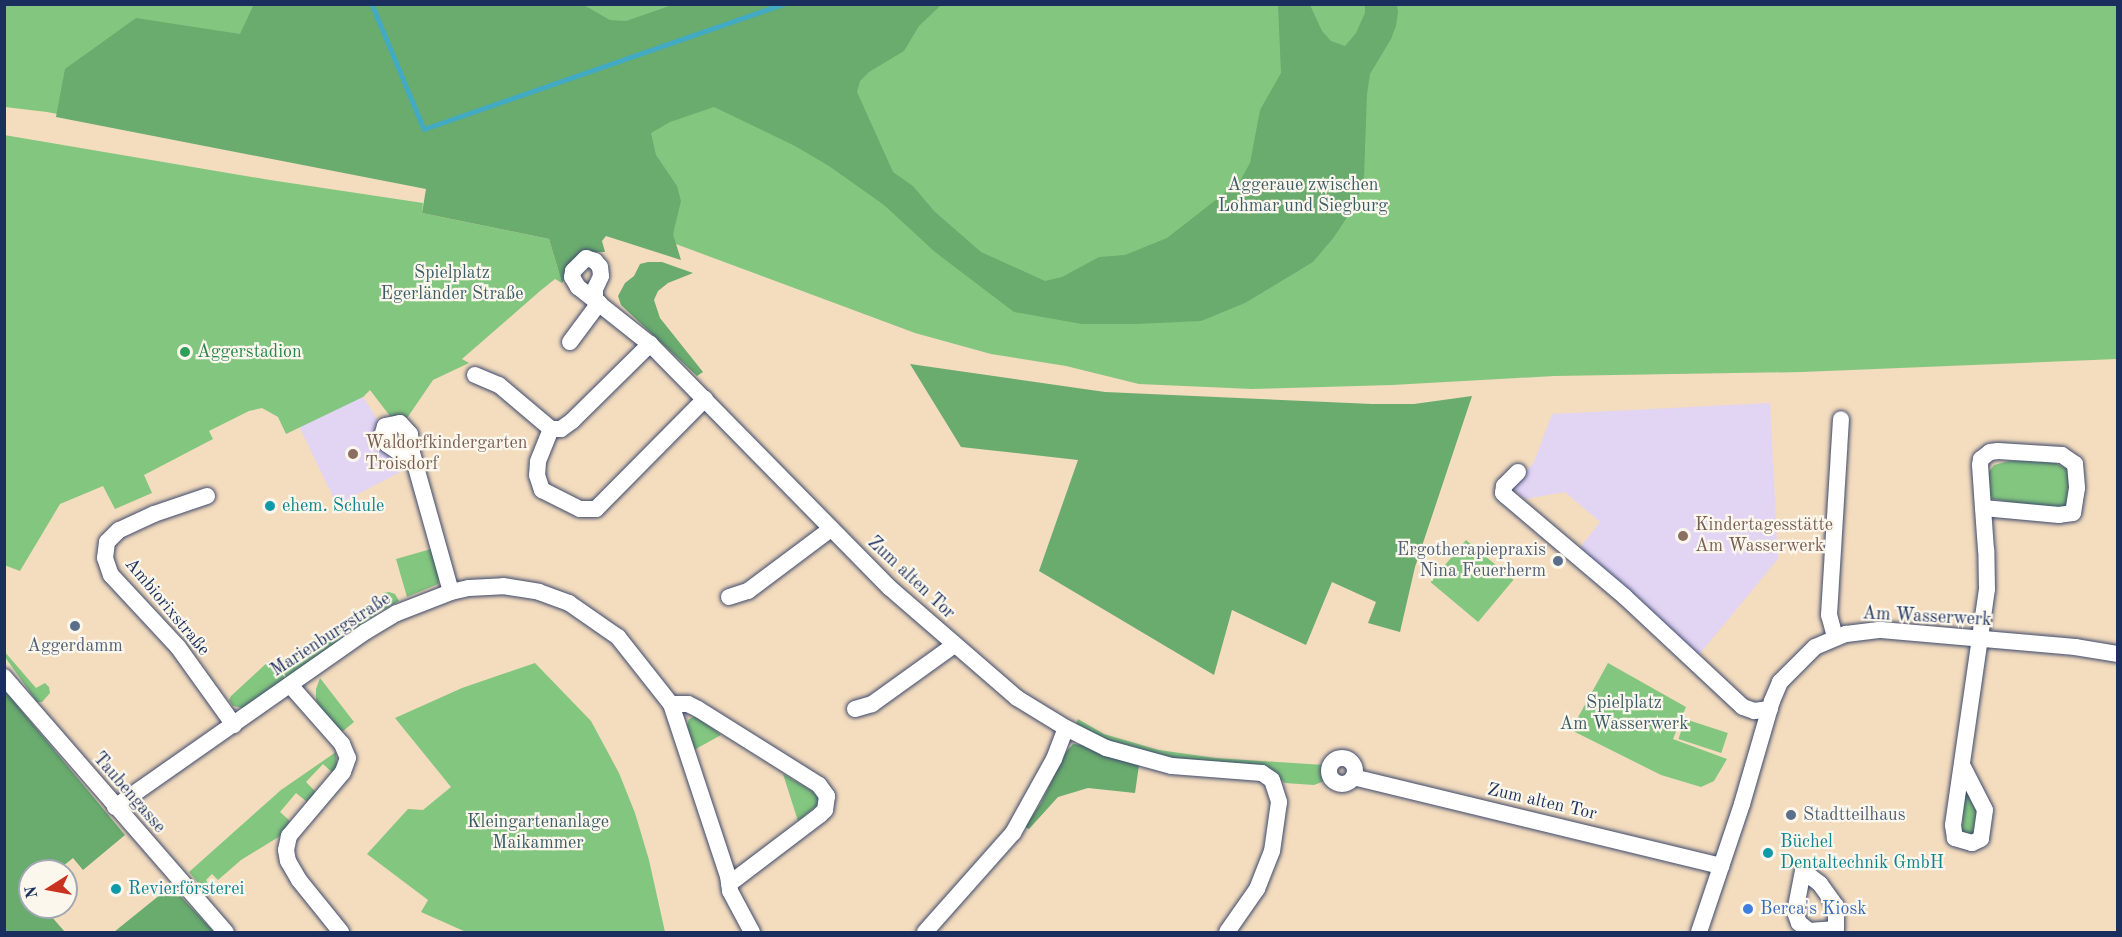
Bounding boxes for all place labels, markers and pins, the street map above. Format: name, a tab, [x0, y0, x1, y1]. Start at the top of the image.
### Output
place label: Aggerstadion	[197, 341, 302, 363]
marker: Aggerstadion	[178, 345, 192, 359]
place label: Waldorfkindergarten Troisdorf	[365, 433, 527, 476]
marker: Waldorfkindergarten Troisdorf	[346, 447, 360, 461]
place label: ehem. Schule	[282, 495, 384, 517]
marker: ehem. Schule	[263, 499, 277, 513]
place label: Kindertagesstätte Am Wasserwerk	[1695, 515, 1833, 558]
marker: Kindertagesstätte Am Wasserwerk	[1676, 529, 1690, 543]
place label: Ergotherapiepraxis Nina Feuerherm	[1397, 540, 1546, 582]
marker: Ergotherapiepraxis Nina Feuerherm	[1551, 554, 1565, 568]
marker: Aggerdamm	[68, 619, 82, 633]
place label: Aggerdamm	[27, 635, 123, 657]
place label: Stadtteilhaus	[1803, 804, 1905, 826]
marker: Stadtteilhaus	[1784, 808, 1798, 822]
place label: Büchel Dentaltechnik GmbH	[1780, 832, 1944, 874]
marker: Büchel Dentaltechnik GmbH	[1761, 846, 1775, 860]
place label: Revierförsterei	[128, 878, 244, 900]
marker: Revierförsterei	[109, 882, 123, 896]
place label: Berca's Kiosk	[1760, 898, 1867, 920]
marker: Berca's Kiosk	[1741, 902, 1755, 916]

